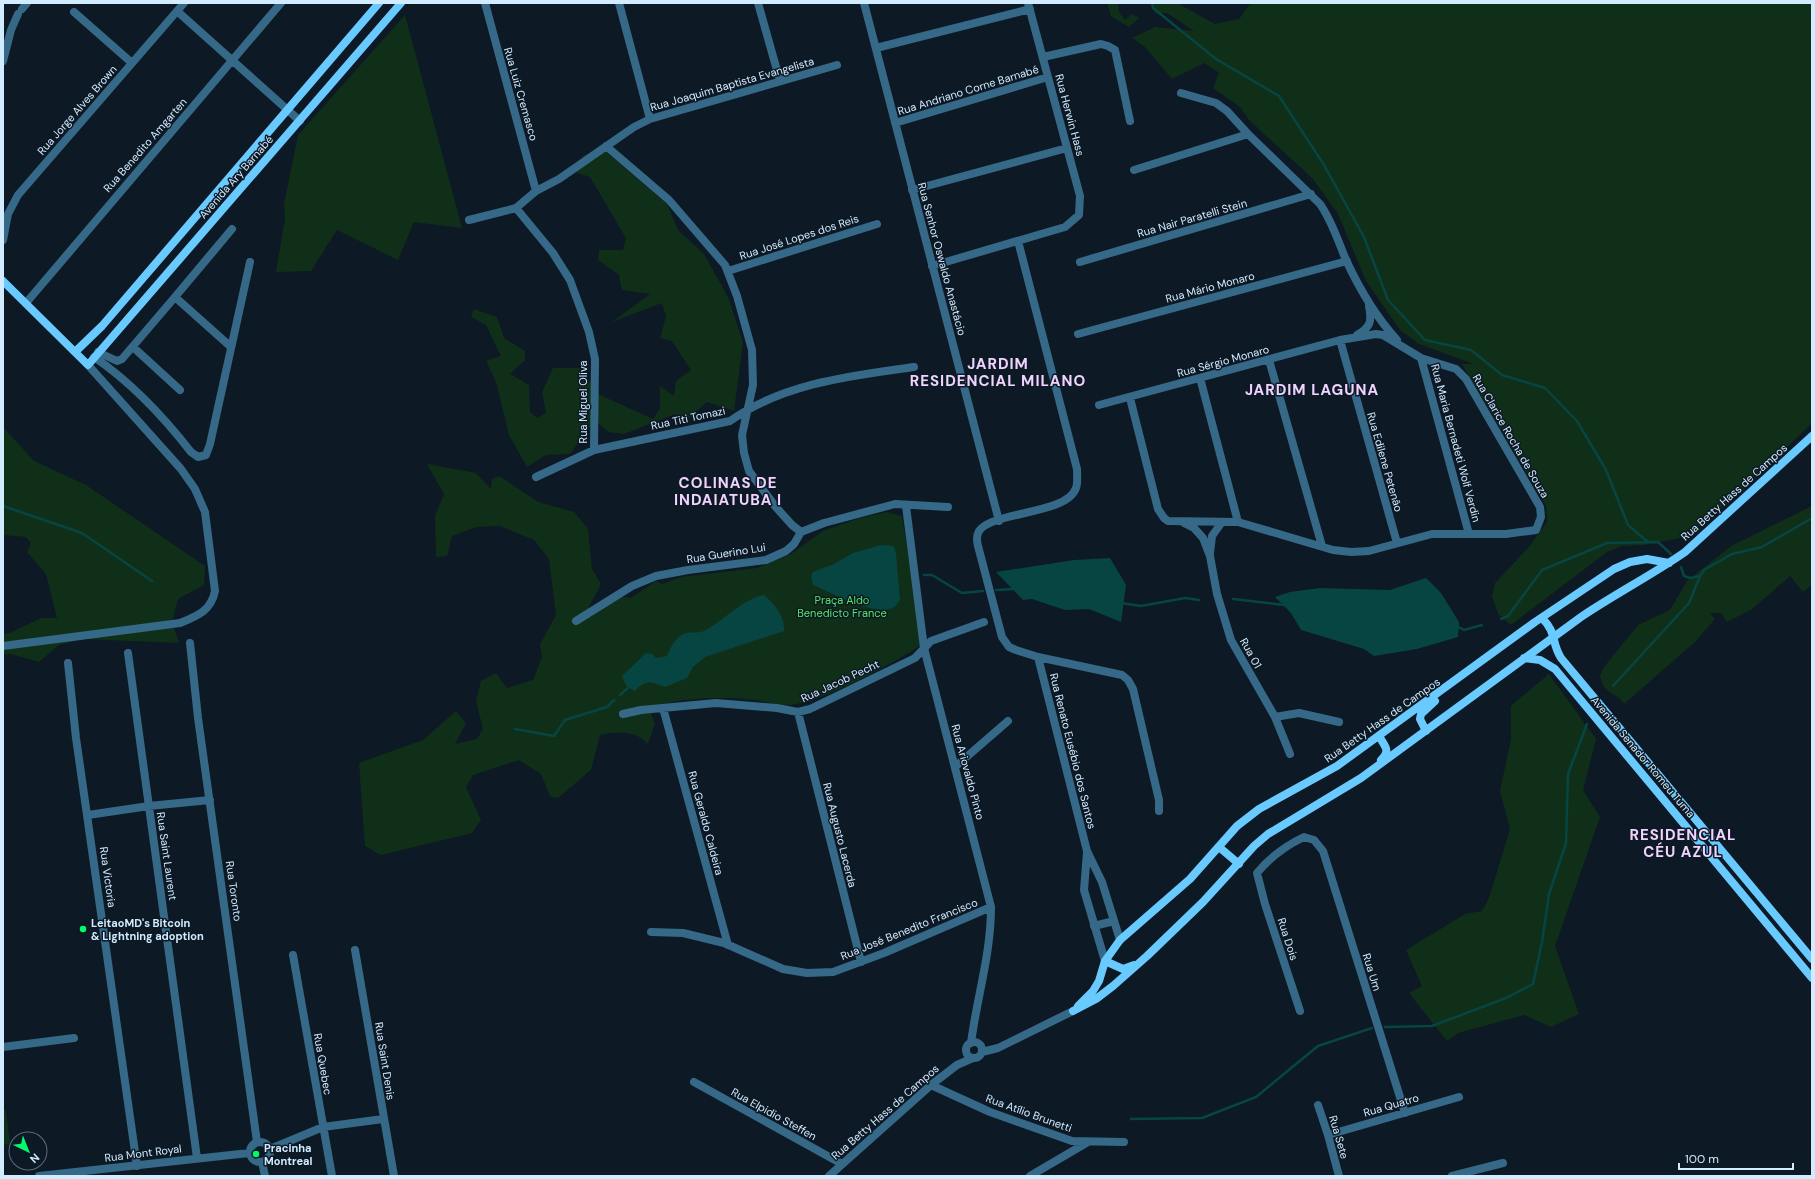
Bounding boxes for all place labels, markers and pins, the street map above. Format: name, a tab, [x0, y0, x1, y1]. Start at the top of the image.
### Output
place label: LeitaoMD's Bitcoin & Lightning adoption	[91, 916, 204, 943]
marker: LeitaoMD's Bitcoin & Lightning adoption	[78, 924, 88, 934]
place label: Pracinha Montreal	[264, 1141, 312, 1168]
marker: Pracinha Montreal	[251, 1149, 261, 1159]

